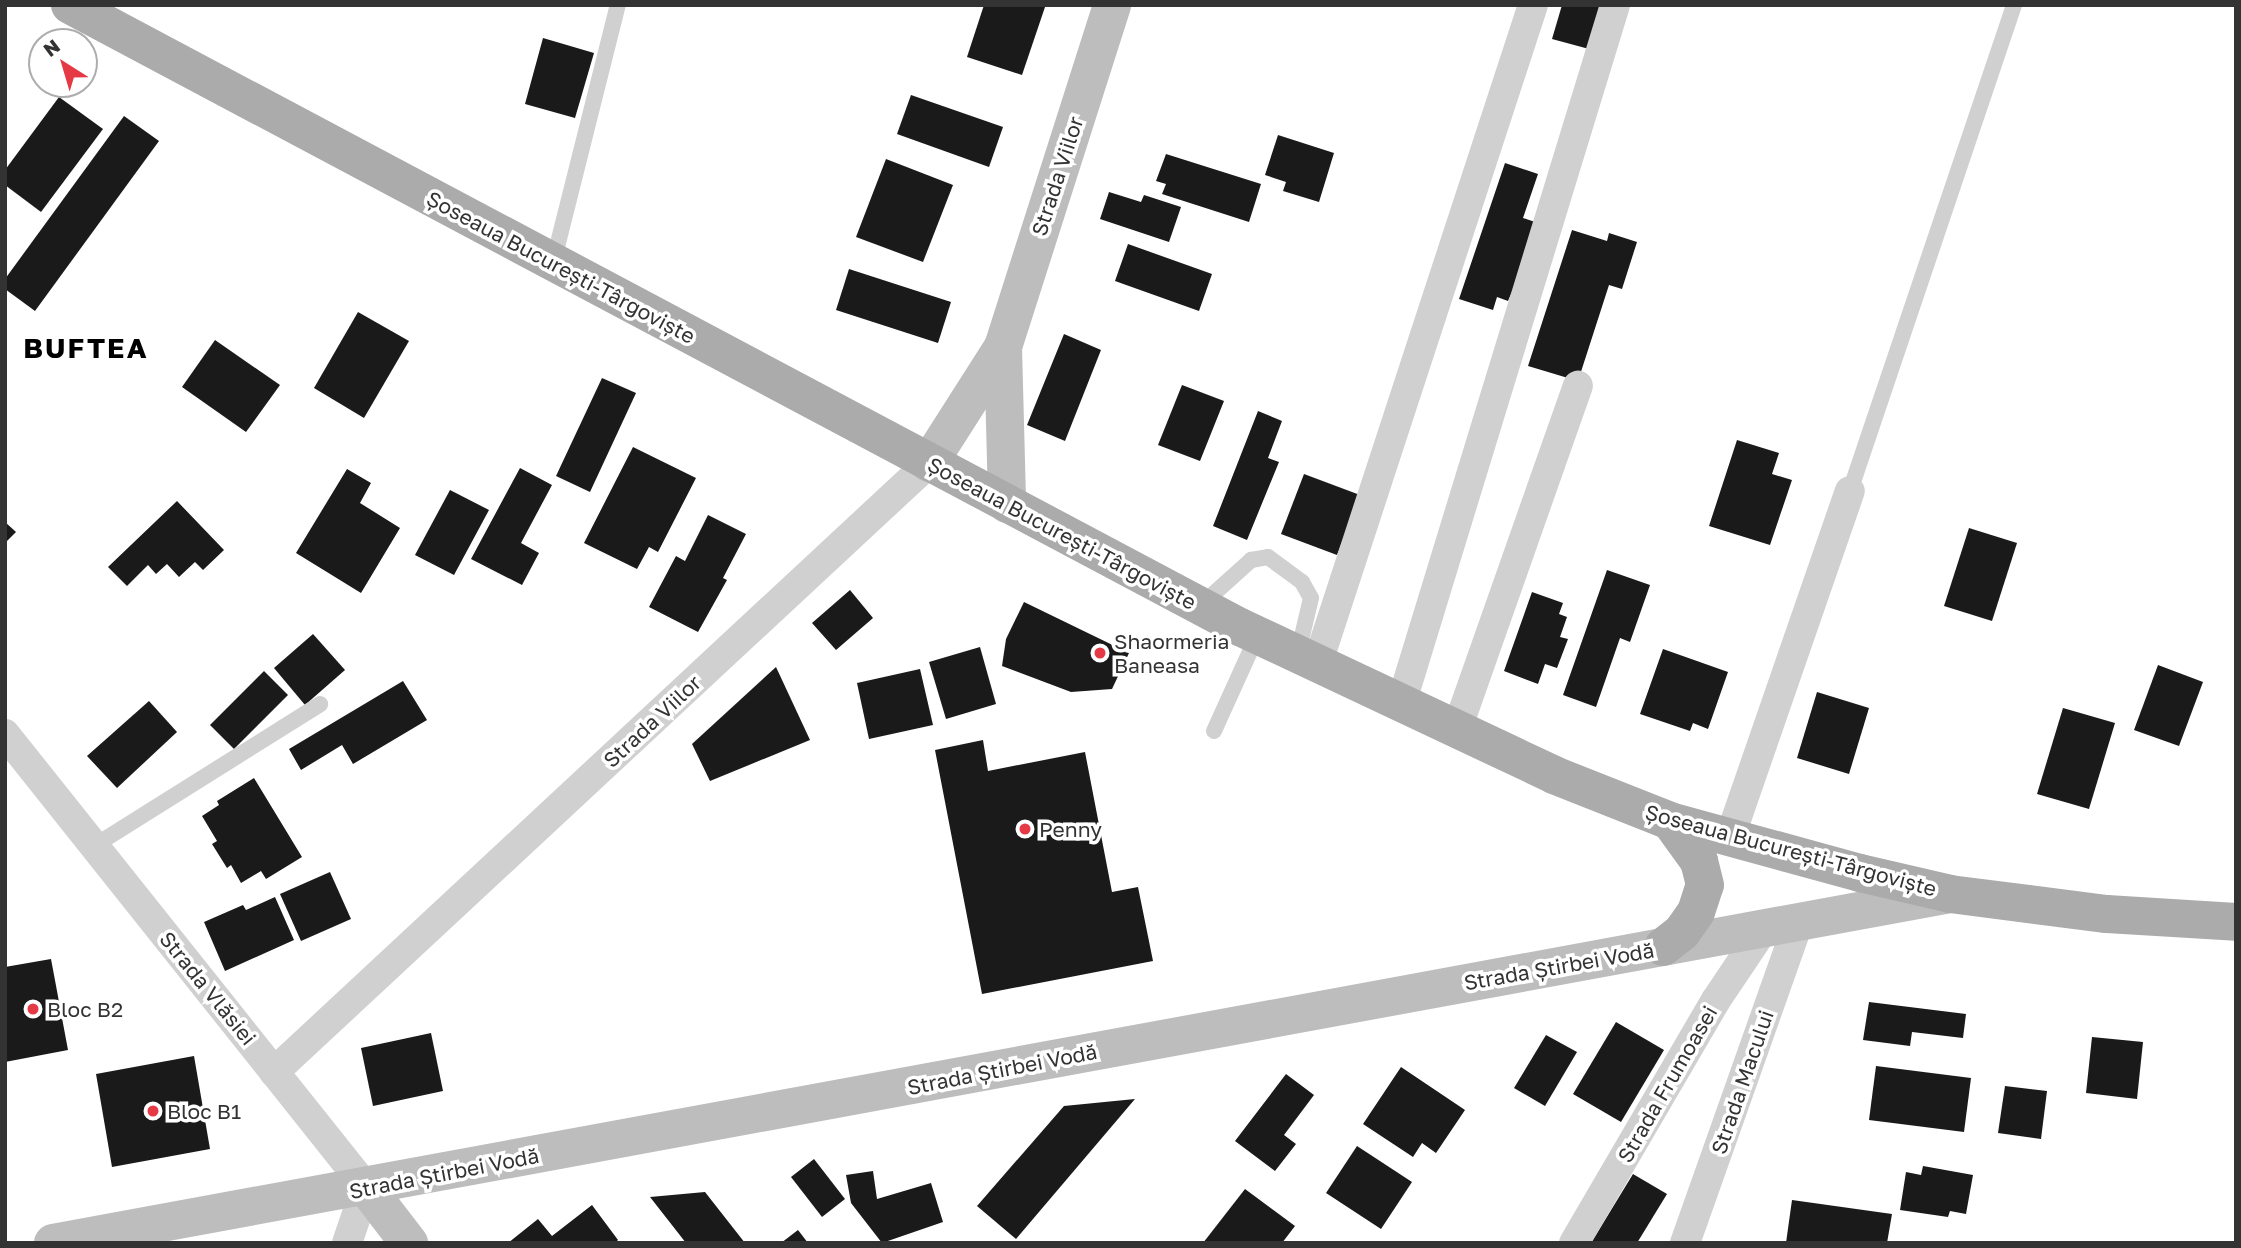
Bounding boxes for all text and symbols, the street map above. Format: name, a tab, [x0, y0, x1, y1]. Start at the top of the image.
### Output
north arrow	[28, 28, 98, 98]
text: N	[39, 34, 64, 61]
street label: Strada Viilor	[1026, 113, 1088, 239]
street label: Șoseaua București-Târgoviște	[422, 185, 700, 349]
district label: BUFTEA	[24, 331, 148, 365]
street label: Șoseaua București-Târgoviște	[923, 451, 1201, 615]
place label: Shaormeria Baneasa	[1114, 628, 1229, 678]
marker: Shaormeria Baneasa	[1092, 645, 1108, 661]
street label: Strada Viilor	[598, 670, 706, 772]
street label: Șoseaua București-Târgoviște	[1643, 799, 1939, 901]
place label: Penny	[1039, 816, 1102, 842]
marker: Penny	[1017, 821, 1033, 837]
street label: Strada Vlăsiei	[155, 926, 261, 1050]
street label: Strada Știrbei Vodă	[1462, 937, 1656, 995]
place label: Bloc B2	[47, 996, 123, 1022]
marker: Bloc B2	[25, 1001, 41, 1017]
street label: Strada Frumoasei	[1612, 1001, 1722, 1167]
street label: Strada Macului	[1706, 1007, 1778, 1157]
street label: Strada Știrbei Vodă	[905, 1038, 1099, 1100]
place label: Bloc B1	[167, 1098, 241, 1124]
marker: Bloc B1	[145, 1103, 161, 1119]
street label: Strada Știrbei Vodă	[347, 1142, 541, 1204]

